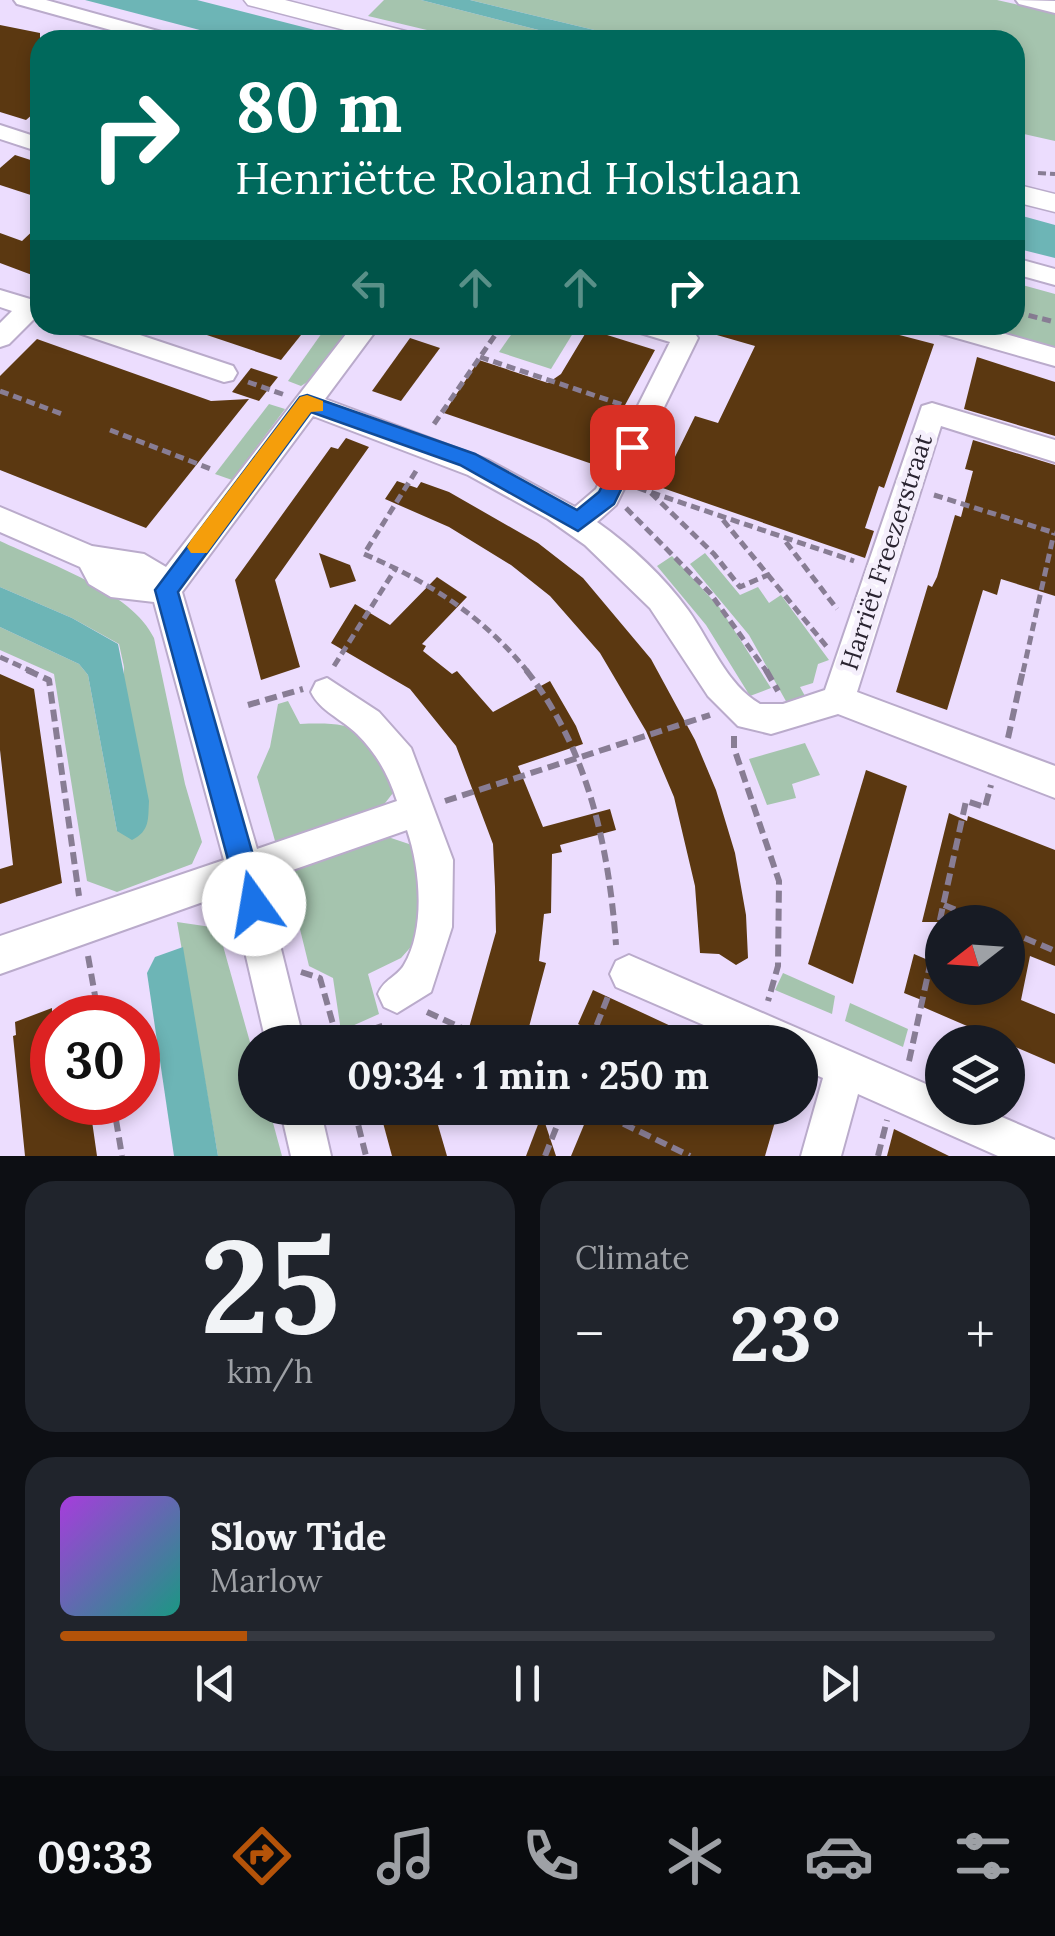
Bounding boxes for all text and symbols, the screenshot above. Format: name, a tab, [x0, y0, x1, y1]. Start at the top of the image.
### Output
text: 80 m	[235, 62, 402, 151]
icon: right	[70, 70, 200, 200]
text: Henriëtte Roland Holstlaan	[235, 149, 801, 206]
icon: left	[343, 260, 398, 315]
icon: ahead	[448, 260, 503, 315]
icon: ahead	[553, 260, 608, 315]
icon: right	[658, 260, 713, 315]
pin	[590, 405, 675, 490]
icon: arrive	[605, 420, 660, 475]
street label: Harriët Freezerstraat	[833, 430, 939, 674]
position arrow	[202, 852, 306, 956]
north arrow	[925, 905, 1025, 1005]
map controls	[925, 905, 1025, 1125]
speed limit sign: 30	[30, 995, 160, 1125]
button: layers	[925, 1025, 1025, 1125]
text: 09:34 · 1 min · 250 m	[347, 1051, 709, 1099]
text: 25	[200, 1202, 340, 1369]
text: Climate	[575, 1237, 690, 1278]
text: 23°	[730, 1286, 840, 1382]
text: −	[575, 1299, 604, 1369]
text: +	[966, 1299, 995, 1369]
text: km/h	[227, 1351, 313, 1392]
text: Slow Tide	[210, 1512, 387, 1560]
text: Marlow	[210, 1560, 322, 1601]
icon: previous	[188, 1656, 243, 1711]
icon: pause	[500, 1656, 555, 1711]
icon: next	[812, 1656, 867, 1711]
icon: directions	[227, 1821, 297, 1891]
icon: music	[371, 1821, 441, 1891]
icon: phone	[516, 1821, 586, 1891]
icon: climate	[660, 1821, 730, 1891]
icon: car	[804, 1821, 874, 1891]
icon: filters	[948, 1821, 1018, 1891]
text: 09:33	[37, 1828, 153, 1885]

